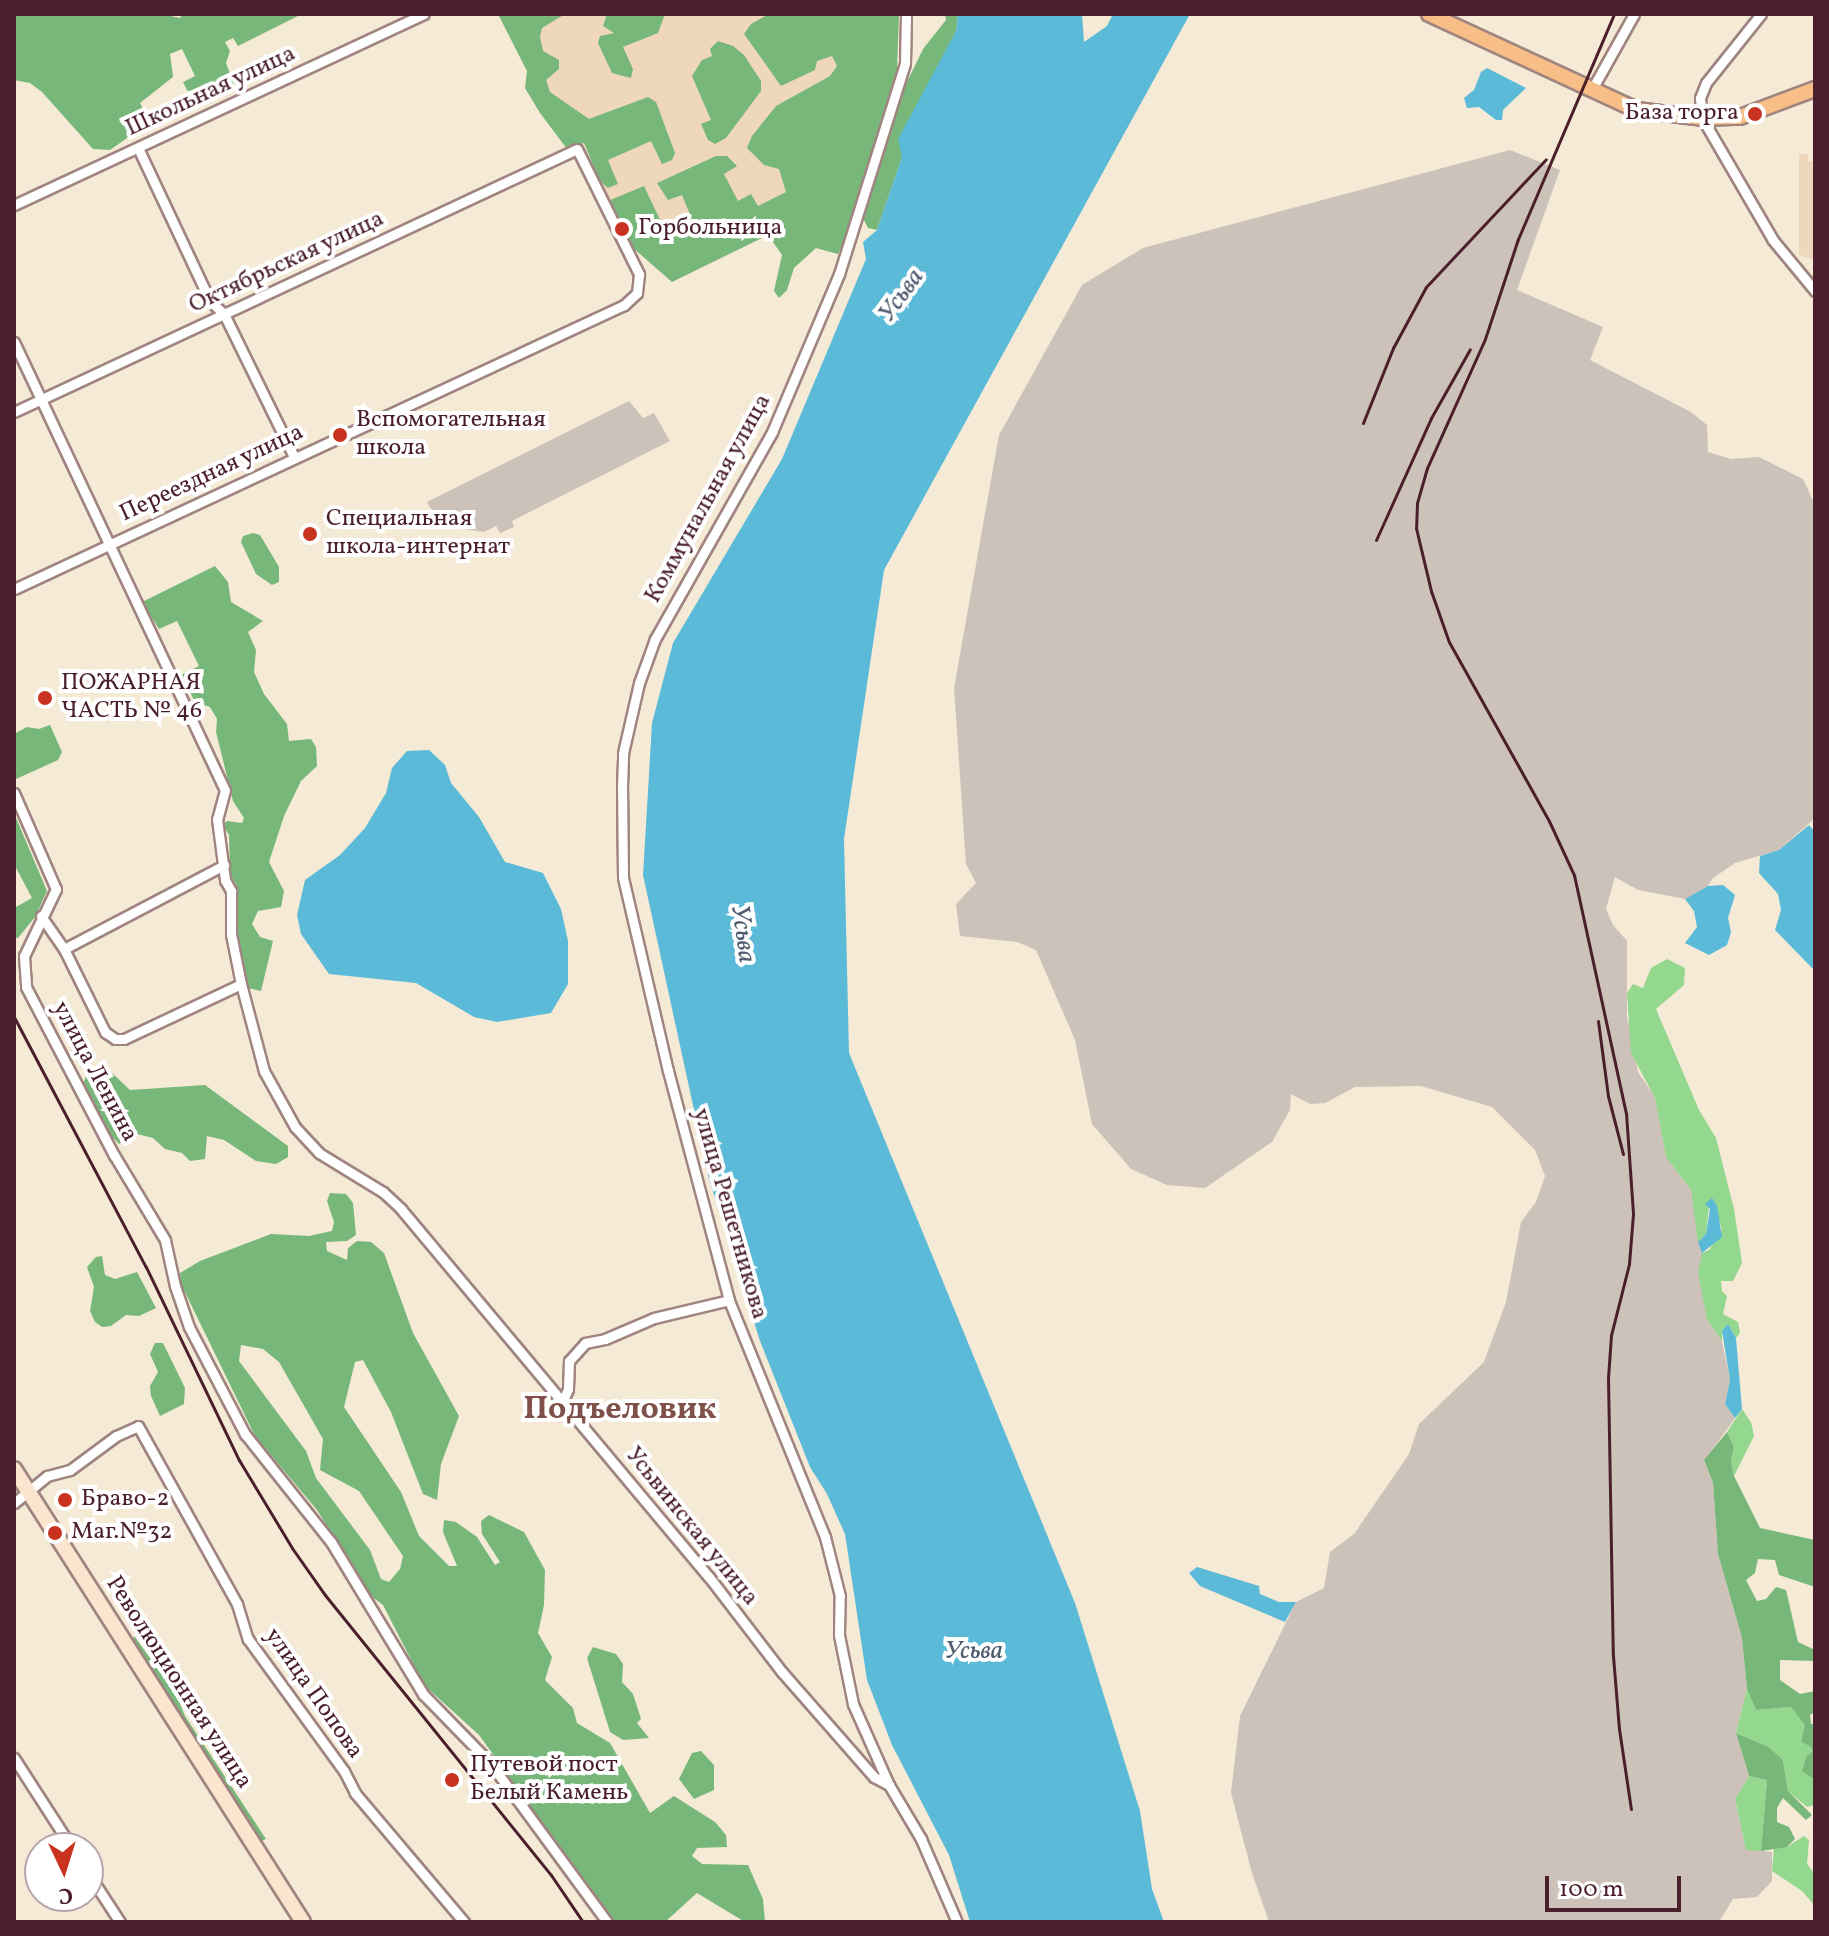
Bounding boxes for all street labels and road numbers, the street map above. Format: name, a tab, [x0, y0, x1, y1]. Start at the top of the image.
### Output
street label: Школьная улица	[121, 40, 301, 144]
street label: Октябрьская улица	[185, 205, 389, 321]
street label: Коммунальная улица	[639, 389, 779, 609]
street label: Переездная улица	[115, 419, 309, 529]
street label: улица Ленина	[45, 997, 143, 1147]
street label: улица Решетникова	[685, 1105, 773, 1323]
street label: Усьвинская улица	[618, 1442, 764, 1612]
street label: Революционная улица	[98, 1571, 258, 1795]
street label: улица Попова	[257, 1623, 369, 1765]

